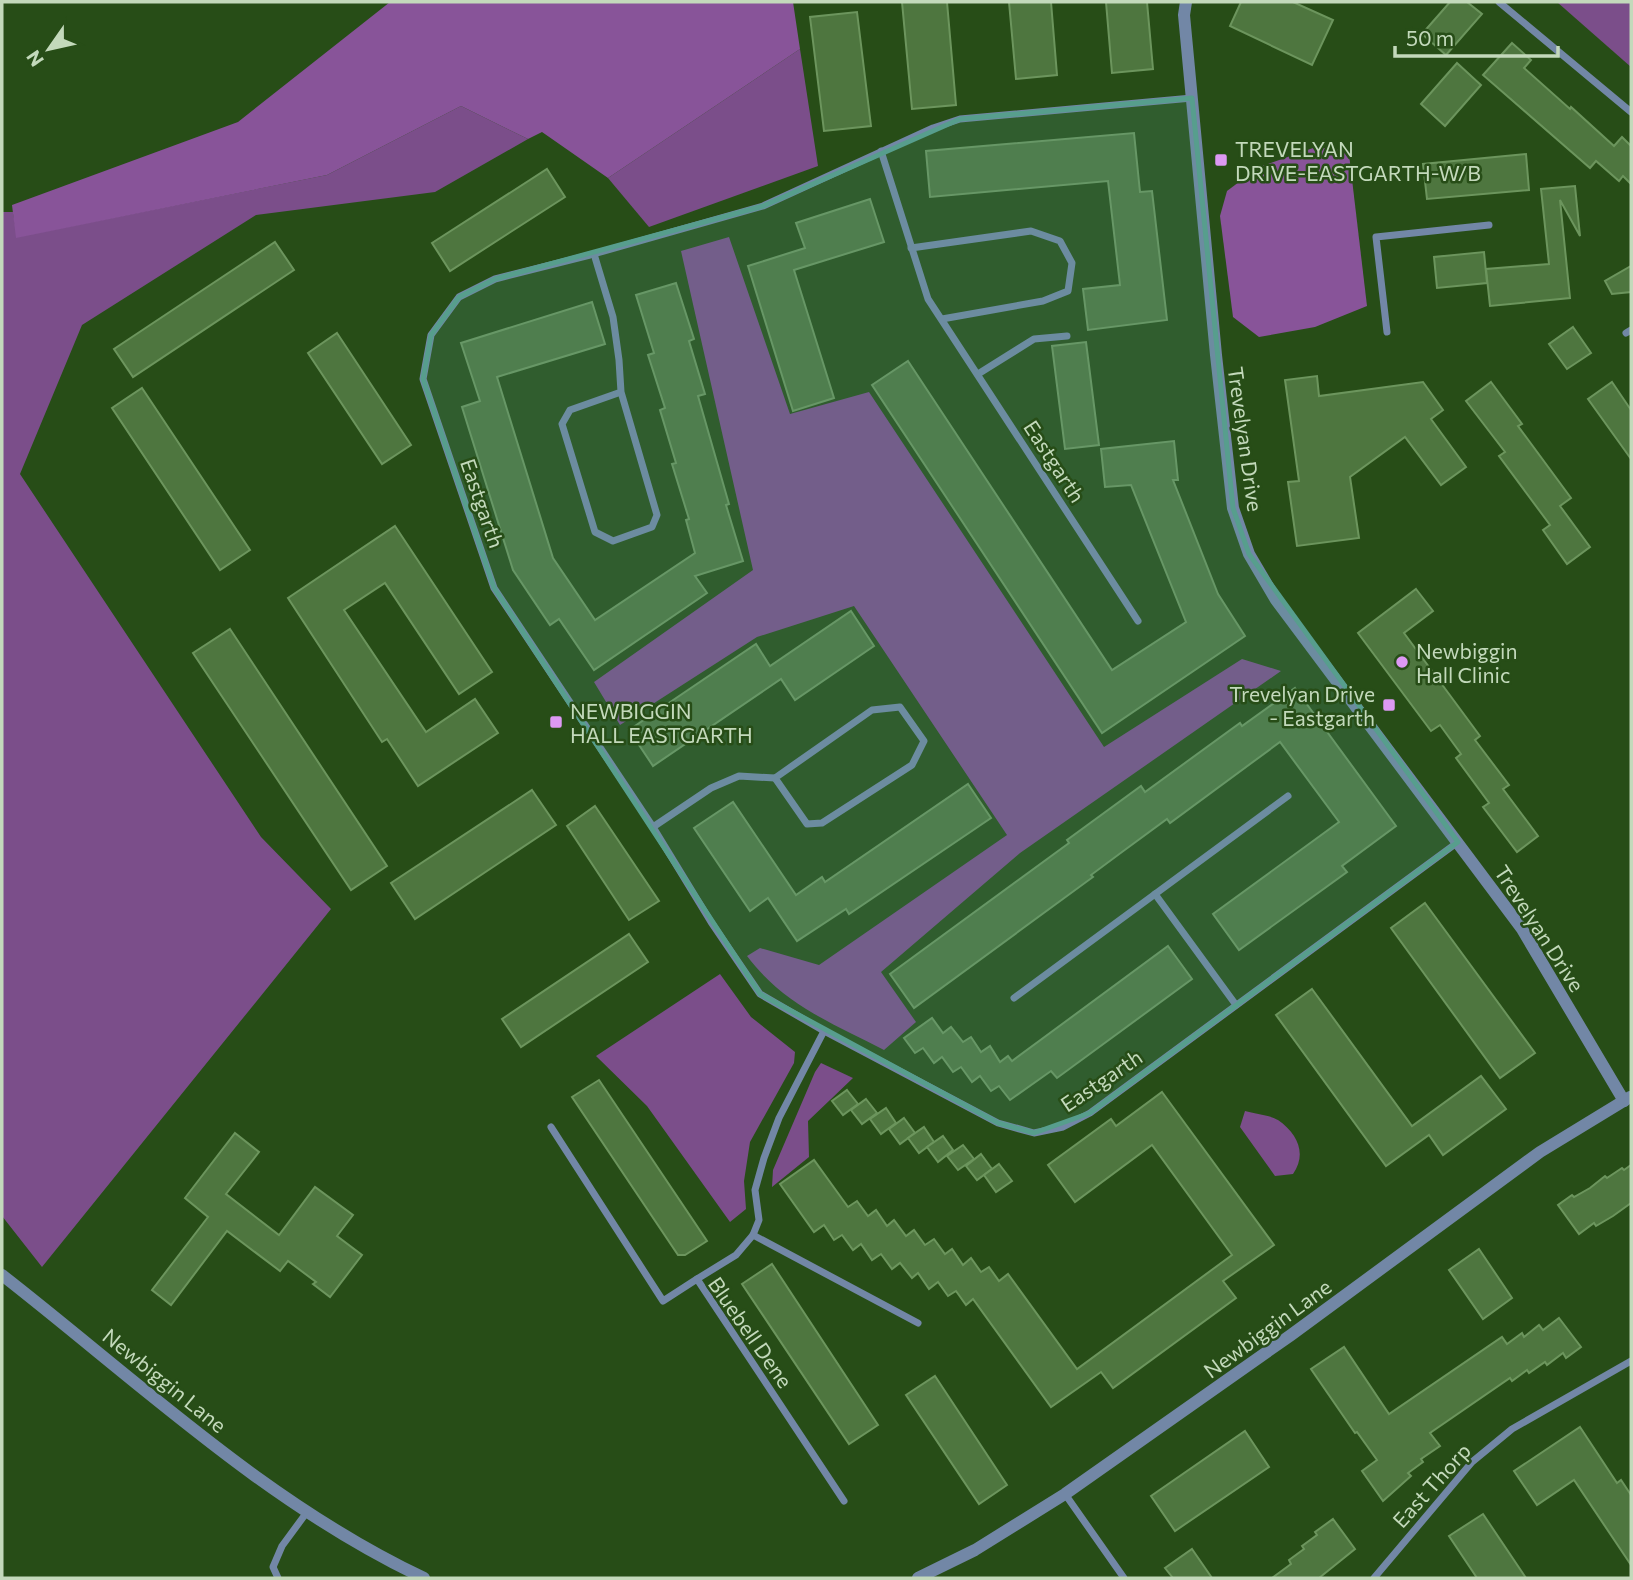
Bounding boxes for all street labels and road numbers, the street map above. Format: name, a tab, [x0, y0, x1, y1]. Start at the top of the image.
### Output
street label: Trevelyan Drive	[1223, 365, 1269, 513]
street label: Eastgarth	[1019, 415, 1091, 507]
street label: Eastgarth	[456, 455, 510, 551]
street label: Trevelyan Drive	[1490, 860, 1590, 996]
street label: Eastgarth	[1056, 1044, 1146, 1116]
street label: Bluebell Dene	[704, 1272, 798, 1392]
street label: Newbiggin Lane	[1198, 1273, 1336, 1383]
street label: Newbiggin Lane	[98, 1323, 232, 1437]
street label: East Thorp	[1387, 1438, 1475, 1532]

